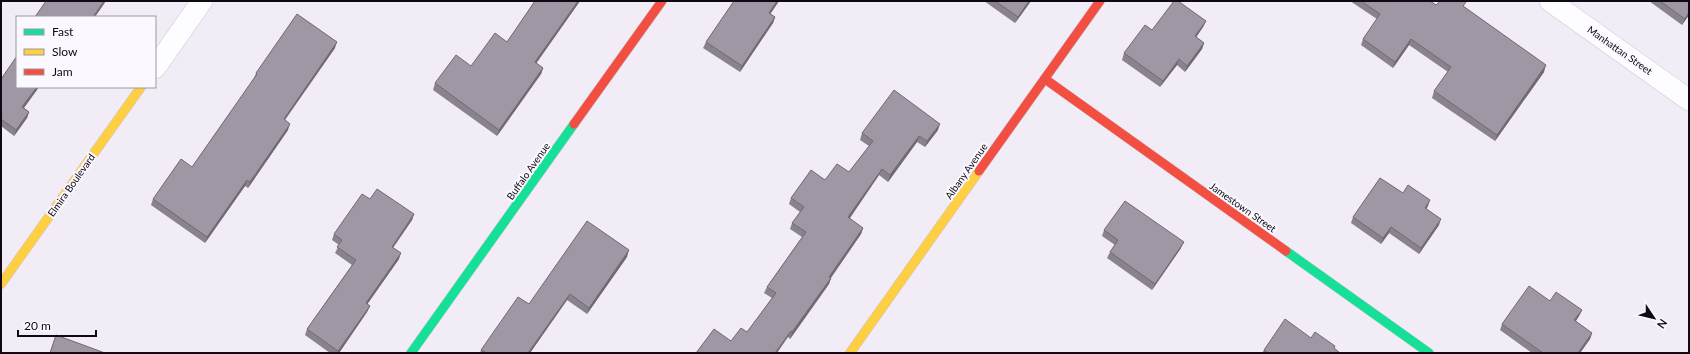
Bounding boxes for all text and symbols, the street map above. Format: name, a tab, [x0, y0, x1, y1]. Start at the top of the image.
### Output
legend	[16, 16, 156, 88]
street label: Manhattan Street	[1585, 23, 1655, 77]
text: Fast	[52, 24, 74, 39]
text: Slow	[52, 44, 78, 59]
text: Jam	[52, 64, 73, 79]
street label: Buffalo Avenue	[504, 140, 552, 202]
street label: Albany Avenue	[942, 141, 990, 201]
street label: Elmira Boulevard	[45, 151, 97, 219]
street label: Jamestown Street	[1207, 180, 1279, 235]
north arrow	[1634, 298, 1674, 338]
scale bar	[18, 312, 96, 338]
text: N	[1655, 317, 1670, 331]
text: 20 m	[24, 318, 51, 333]

